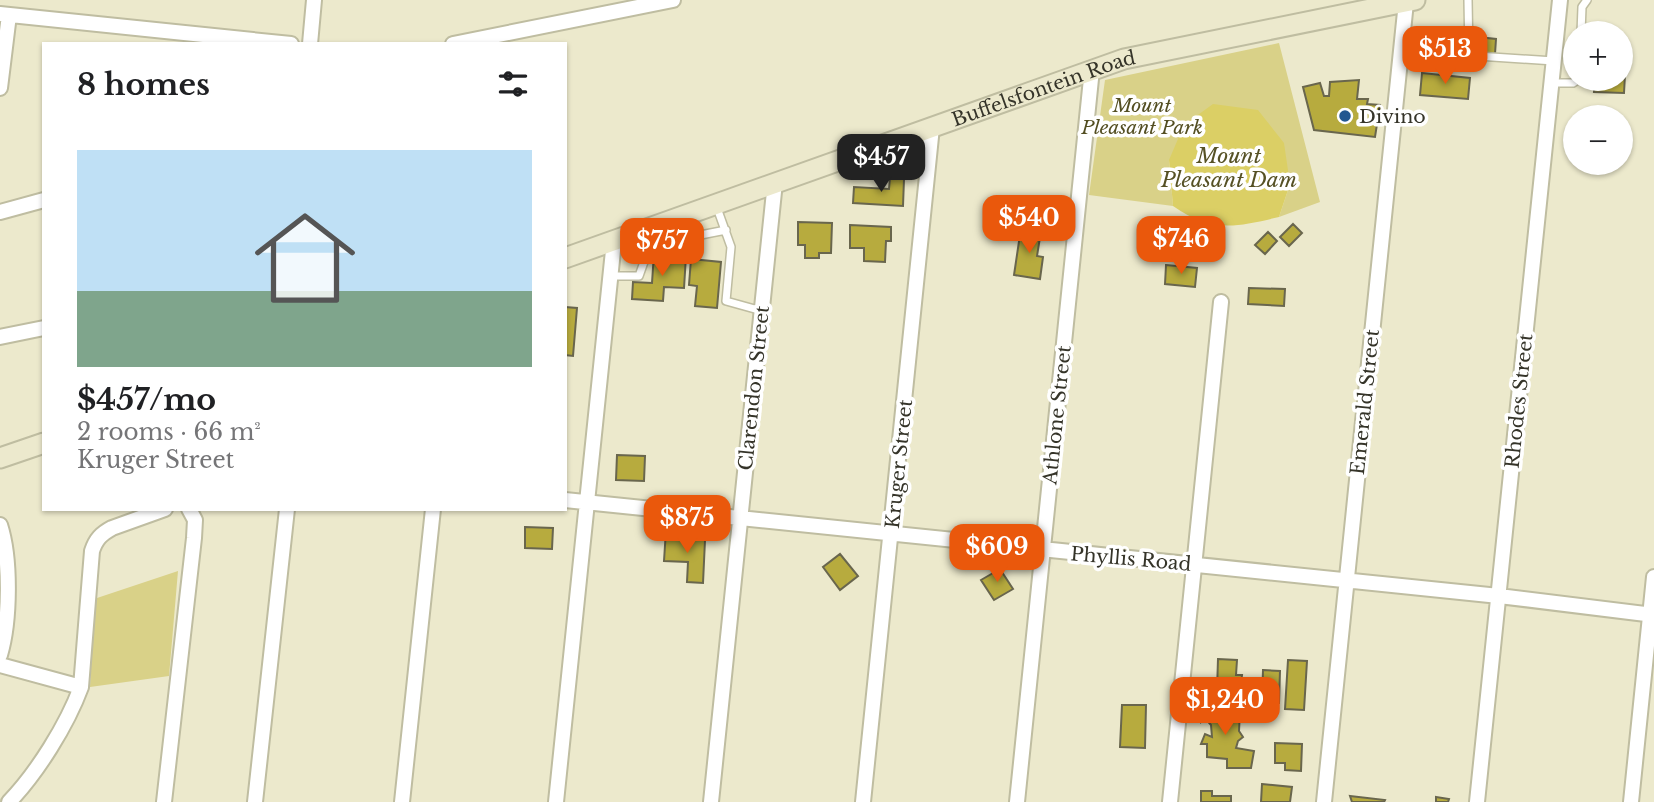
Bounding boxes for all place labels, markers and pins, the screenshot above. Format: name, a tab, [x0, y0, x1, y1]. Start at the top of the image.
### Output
pin: $513	[1404, 27, 1486, 86]
place label: Divino	[1359, 105, 1426, 128]
marker: Divino	[1337, 108, 1353, 124]
pin: $457	[840, 134, 922, 194]
pin: $540	[988, 196, 1070, 255]
pin: $746	[1140, 216, 1222, 276]
pin: $757	[621, 218, 703, 278]
pin: $875	[646, 496, 728, 555]
pin: $609	[956, 524, 1038, 584]
pin: $1,240	[1168, 678, 1282, 737]

